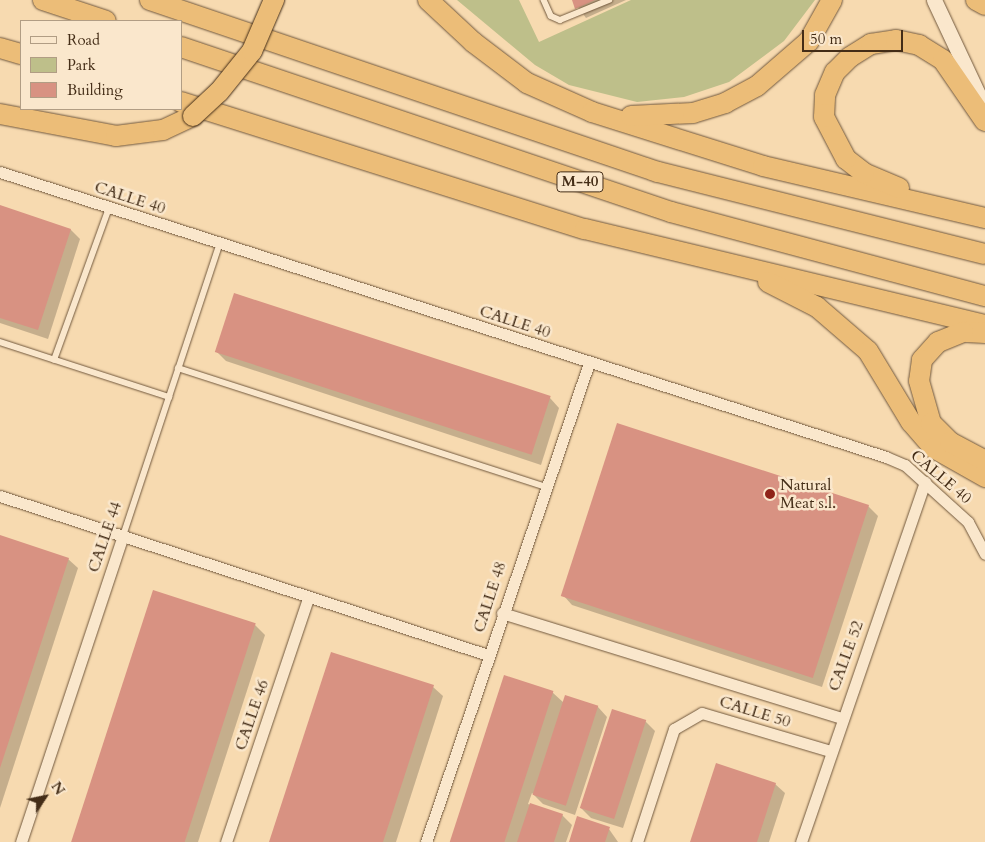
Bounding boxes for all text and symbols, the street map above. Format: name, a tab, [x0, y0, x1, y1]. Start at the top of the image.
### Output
legend	[20, 20, 182, 110]
scale bar	[805, 20, 906, 52]
text: 50 m	[810, 29, 842, 49]
text: Road	[67, 30, 100, 50]
text: Park	[67, 55, 96, 75]
text: Building	[67, 80, 123, 100]
road number: M-40	[556, 170, 604, 194]
street label: CALLE 40	[92, 178, 168, 218]
street label: CALLE 40	[477, 302, 553, 342]
street label: CALLE 40	[907, 446, 975, 508]
place label: Natural Meat s.l.	[780, 475, 836, 513]
marker: Natural Meat s.l.	[764, 488, 776, 500]
street label: CALLE 44	[84, 499, 126, 575]
street label: CALLE 48	[470, 559, 510, 635]
street label: CALLE 52	[824, 618, 868, 694]
street label: CALLE 46	[231, 677, 273, 753]
street label: CALLE 50	[717, 692, 793, 732]
north arrow	[20, 772, 70, 822]
text: N	[47, 778, 69, 799]

